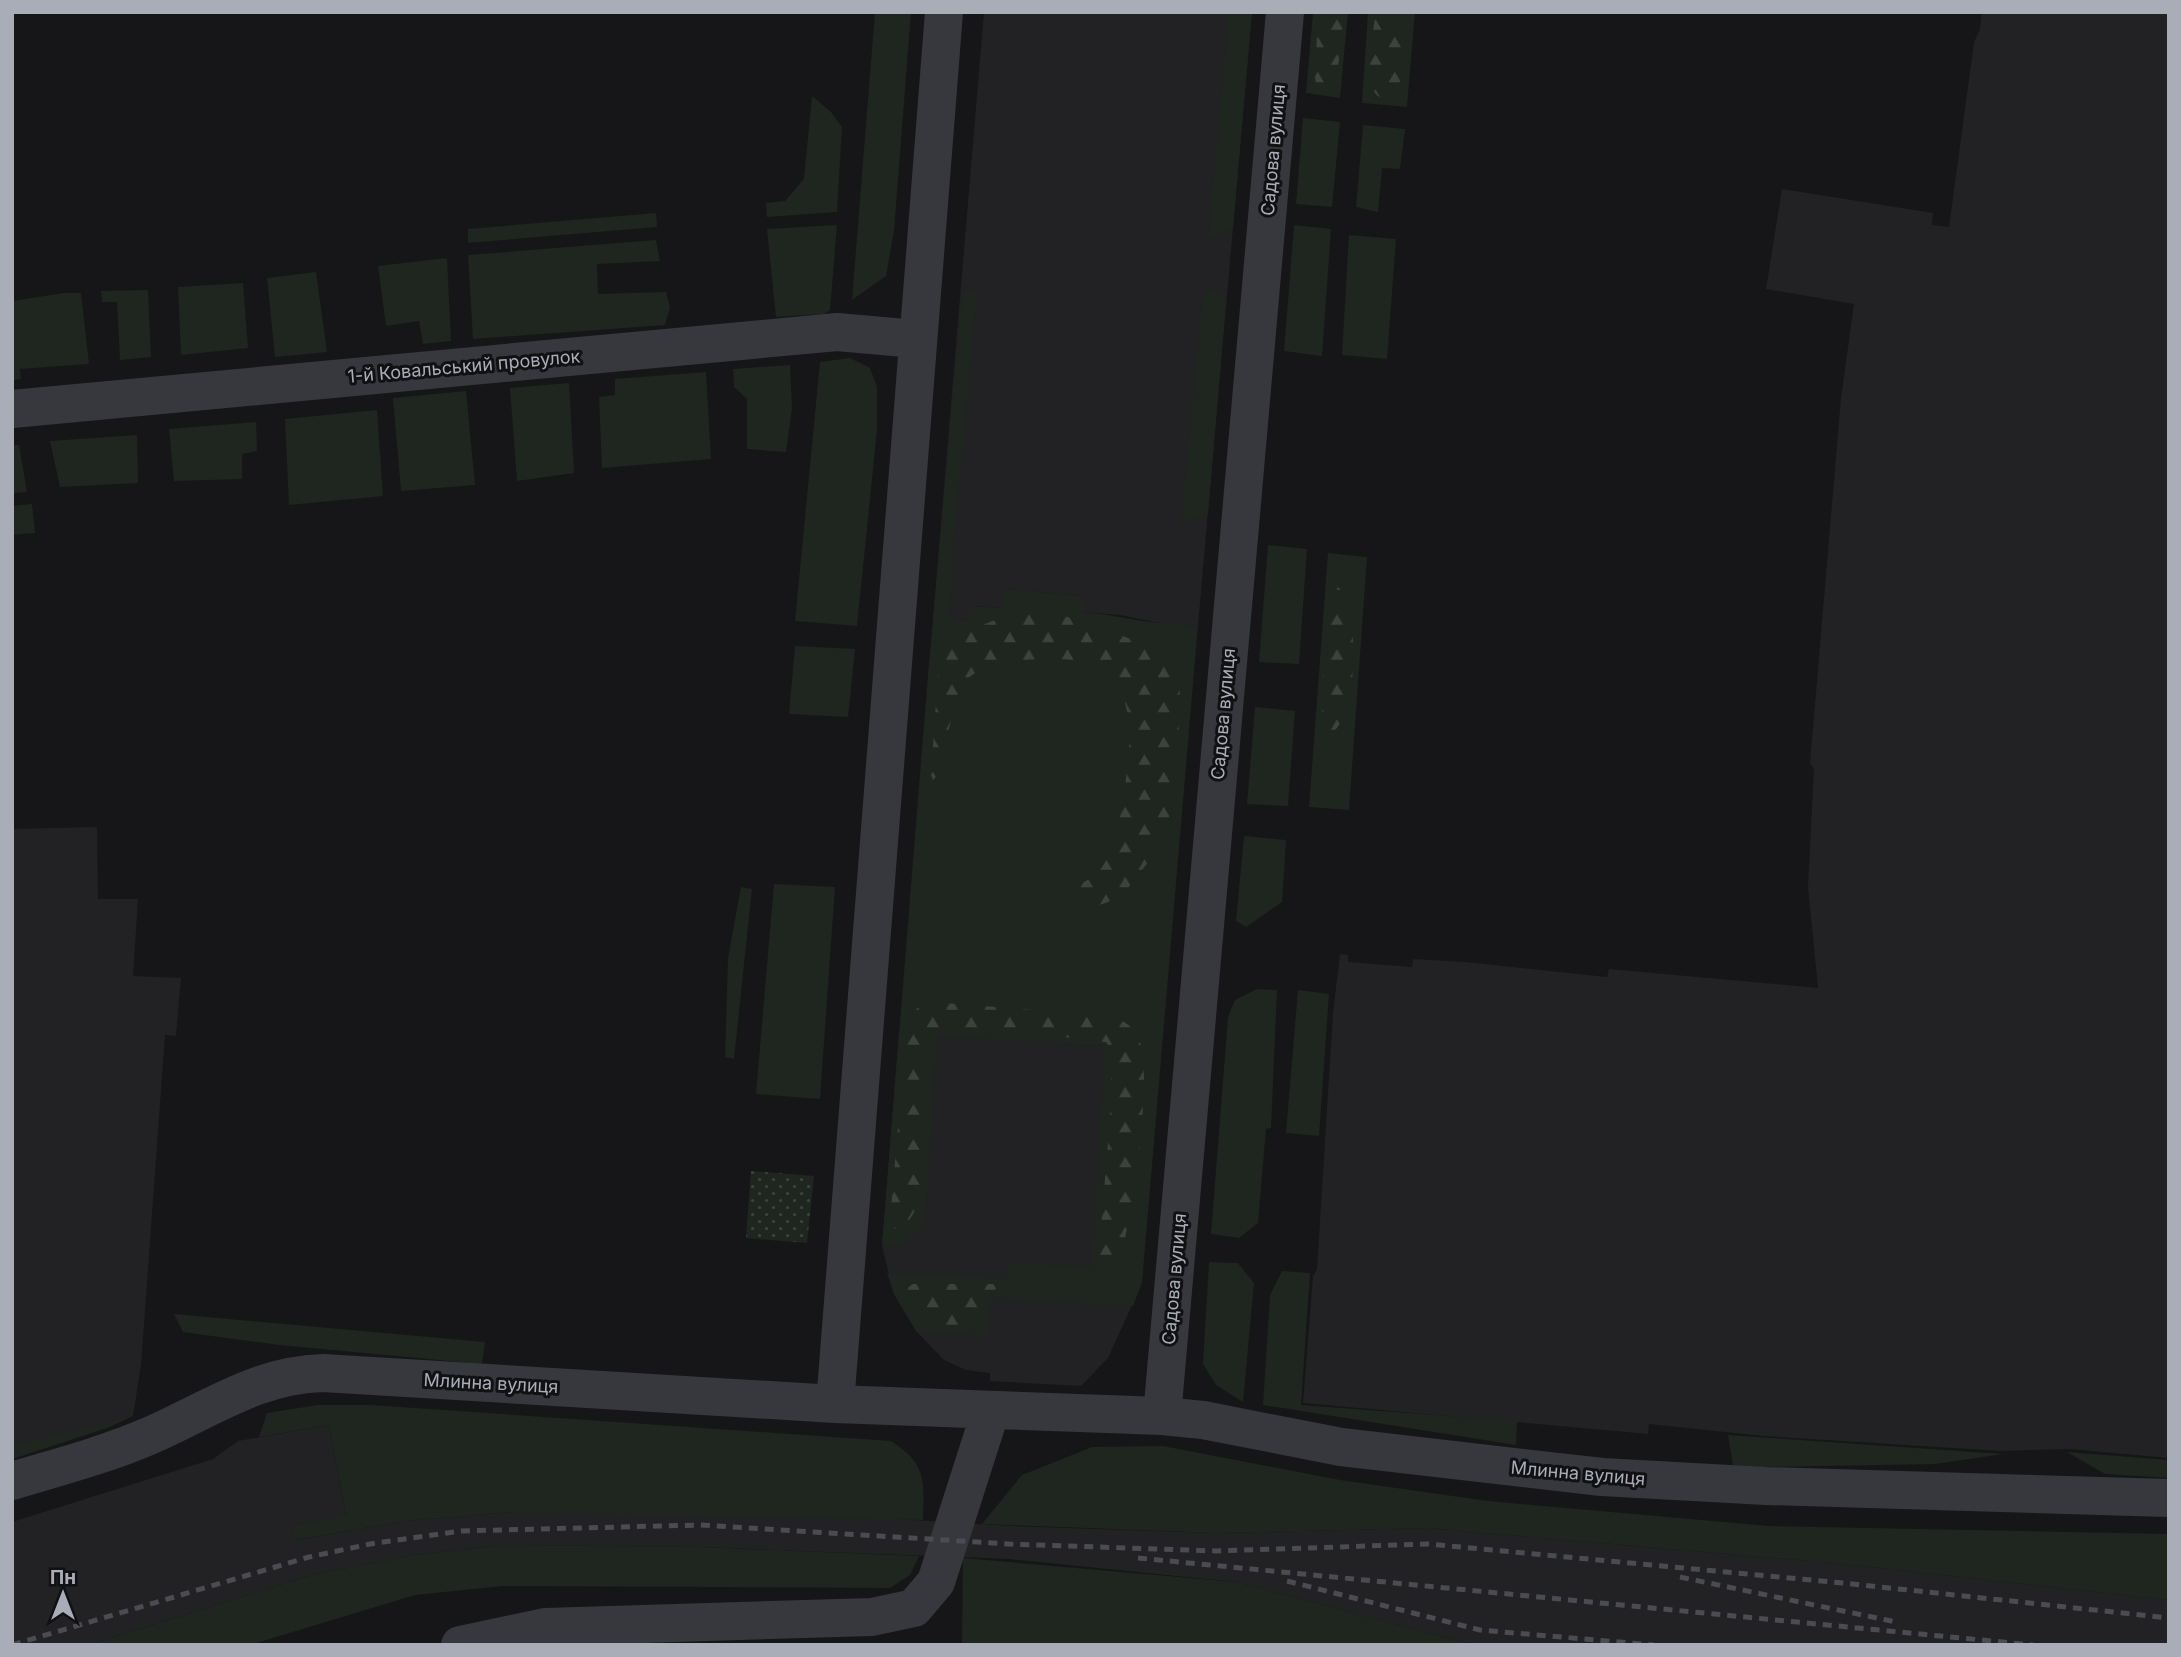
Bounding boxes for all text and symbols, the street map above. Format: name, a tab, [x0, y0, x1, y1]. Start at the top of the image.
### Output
street label: Садова вулиця	[1257, 83, 1289, 217]
street label: 1-й Ковальський провулок	[347, 345, 581, 387]
street label: Садова вулиця	[1207, 647, 1239, 781]
street label: Садова вулиця	[1158, 1212, 1190, 1346]
street label: Млинна вулиця	[423, 1369, 559, 1397]
street label: Млинна вулиця	[1510, 1457, 1646, 1489]
north arrow	[28, 1559, 98, 1629]
text: Пн	[50, 1566, 76, 1589]

